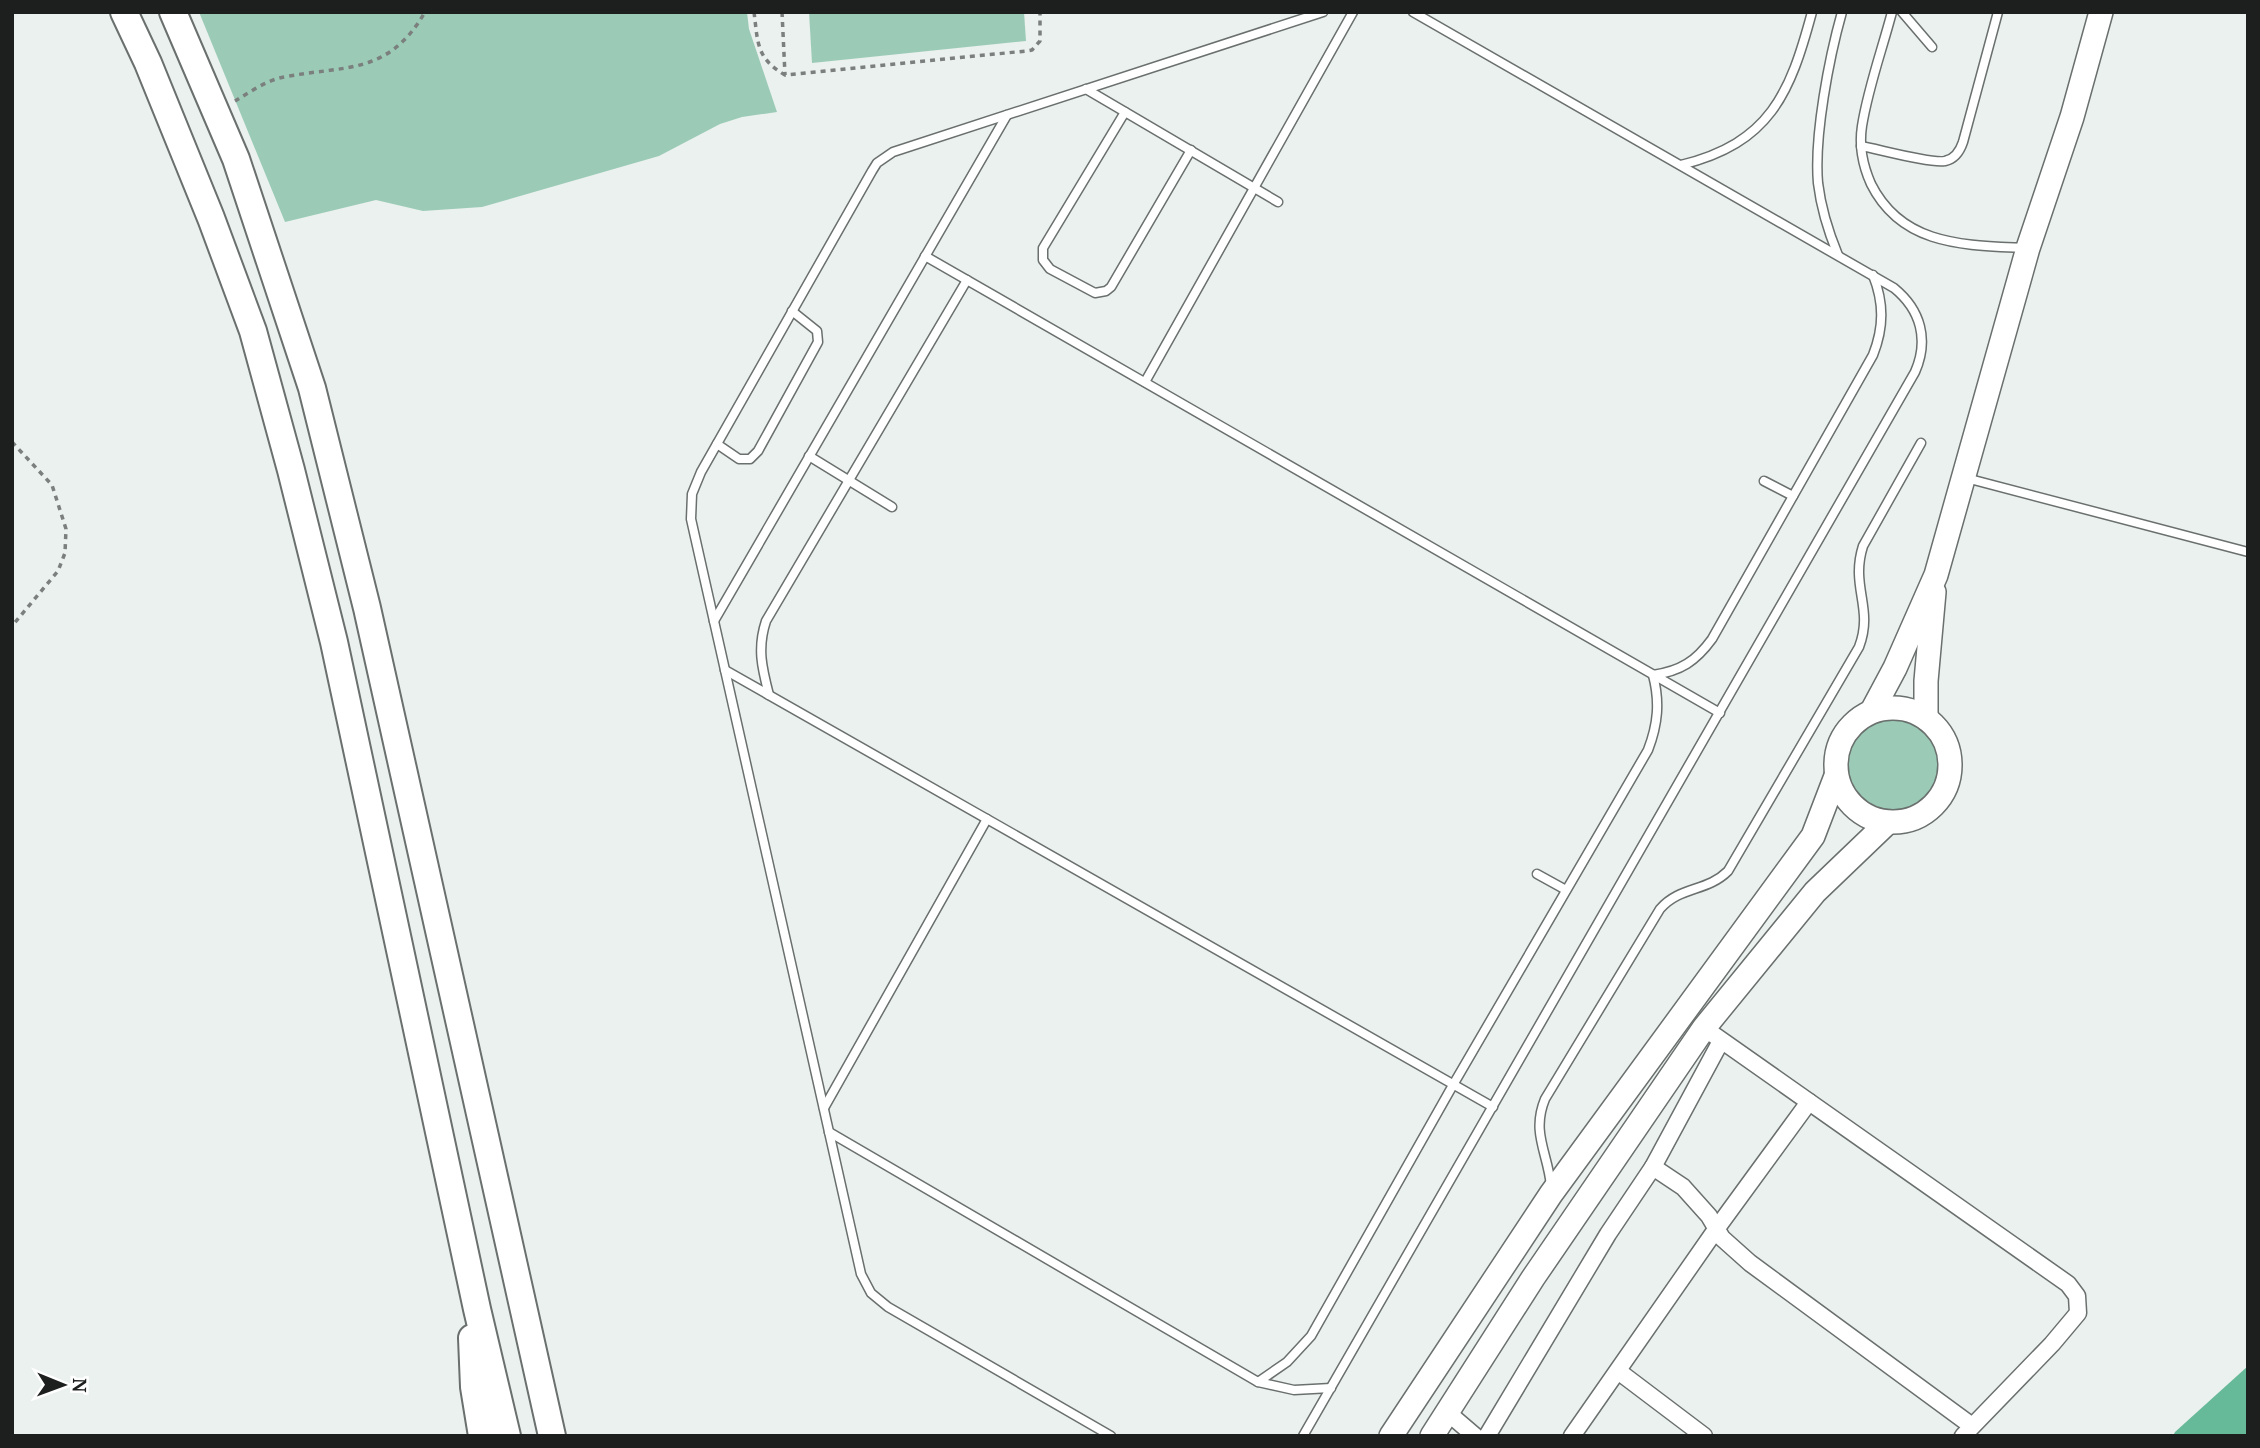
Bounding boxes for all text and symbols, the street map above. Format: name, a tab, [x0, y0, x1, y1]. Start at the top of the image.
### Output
north arrow	[28, 1350, 98, 1420]
text: N	[68, 1378, 93, 1393]

